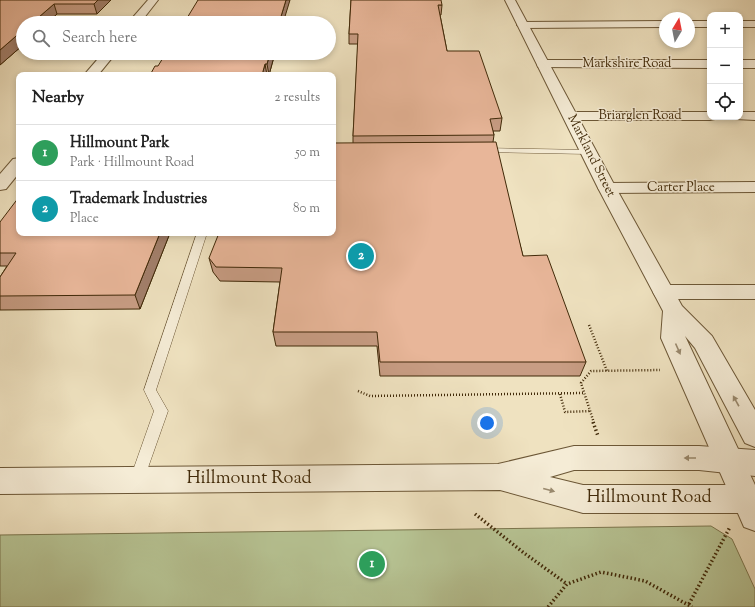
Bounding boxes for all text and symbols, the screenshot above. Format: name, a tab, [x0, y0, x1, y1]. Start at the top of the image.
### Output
north arrow	[659, 12, 695, 48]
map controls	[707, 12, 743, 120]
button: +	[707, 12, 743, 48]
search box	[16, 16, 336, 60]
icon: search	[30, 27, 52, 49]
text: Search here	[62, 28, 137, 49]
button: −	[707, 48, 743, 84]
street label: Markshire Road	[583, 55, 672, 73]
button: locate	[707, 84, 743, 120]
text: Nearby	[32, 86, 84, 110]
text: 2 results	[275, 89, 320, 107]
street label: Briarglen Road	[598, 107, 682, 125]
street label: Markland Street	[562, 112, 620, 201]
text: Hillmount Park	[70, 133, 169, 154]
text: 1	[43, 144, 47, 162]
text: 50 m	[295, 144, 320, 162]
text: Park · Hillmount Road	[70, 154, 194, 172]
street label: Carter Place	[647, 179, 715, 197]
text: Trademark Industries	[70, 189, 207, 210]
text: 2	[42, 200, 48, 218]
text: 80 m	[293, 200, 320, 218]
text: Place	[70, 210, 99, 228]
pin: 2	[348, 241, 374, 271]
one-way arrow	[675, 344, 681, 355]
one-way arrow	[733, 395, 740, 407]
your location	[477, 413, 497, 433]
one-way arrow	[683, 455, 696, 461]
street label: Hillmount Road	[186, 466, 312, 492]
street label: Hillmount Road	[586, 485, 712, 511]
one-way arrow	[544, 487, 556, 493]
pin: 1	[359, 549, 385, 579]

